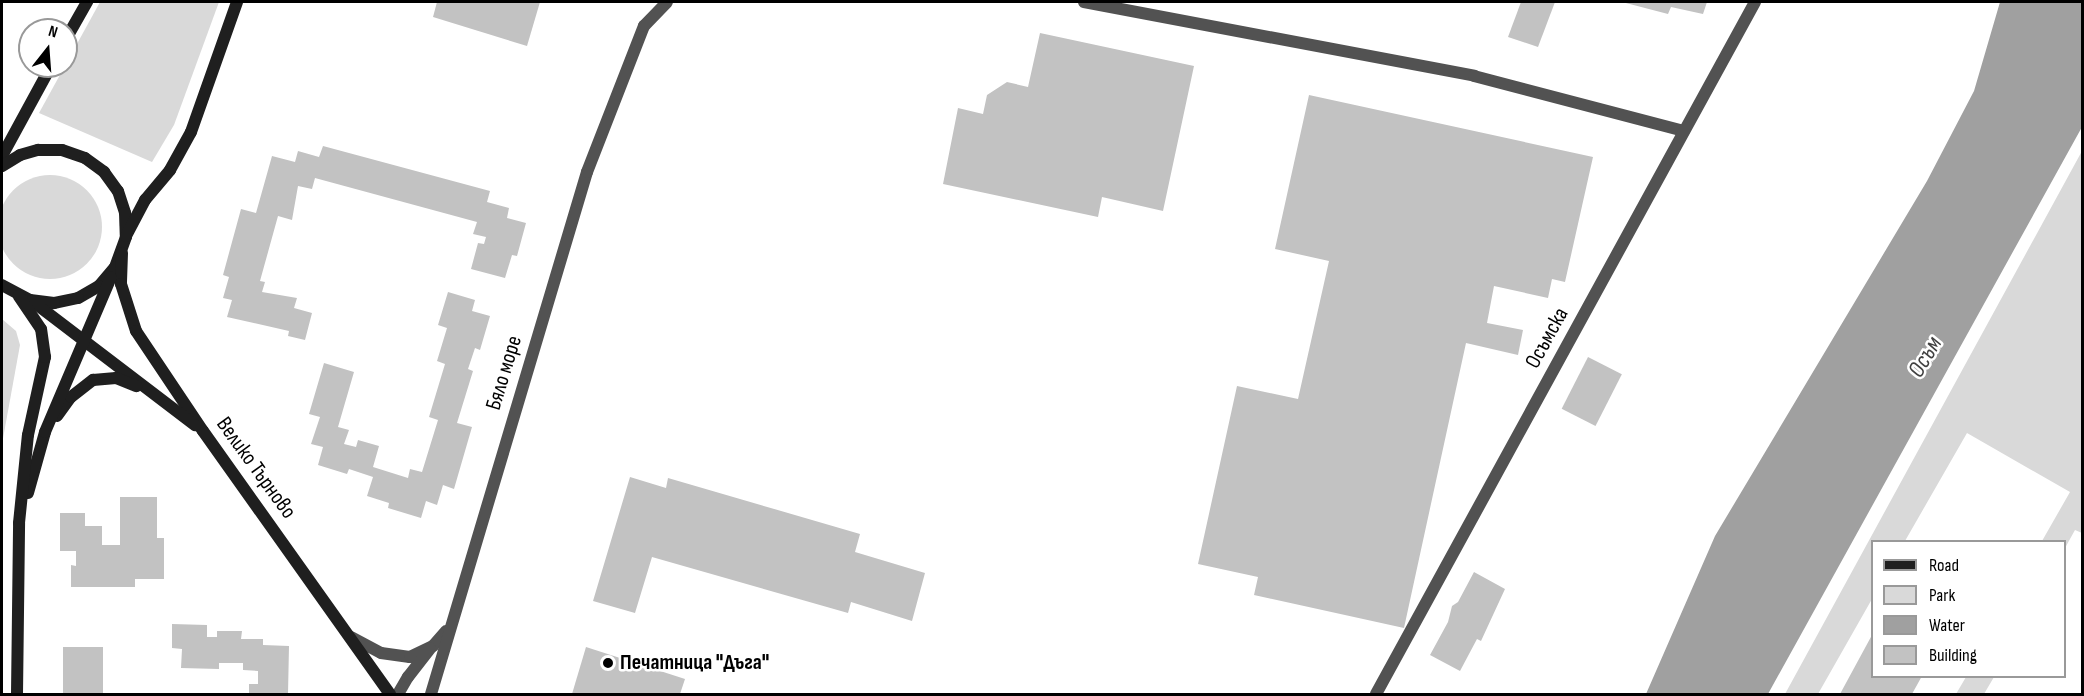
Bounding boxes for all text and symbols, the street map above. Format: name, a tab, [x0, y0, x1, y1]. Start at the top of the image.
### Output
north arrow	[18, 18, 78, 78]
text: N	[46, 22, 60, 43]
street label: Осъмска	[1520, 303, 1574, 373]
water label: Осъм	[1902, 331, 1948, 383]
street label: Бяло море	[480, 333, 528, 413]
street label: Велико Търново	[210, 412, 302, 524]
legend	[1871, 540, 2066, 678]
text: Road	[1929, 555, 1959, 576]
text: Park	[1929, 585, 1955, 606]
text: Water	[1929, 615, 1965, 636]
text: Building	[1929, 645, 1977, 666]
place label: Печатница "Дъга"	[620, 650, 769, 676]
marker: Печатница "Дъга"	[601, 656, 615, 670]

